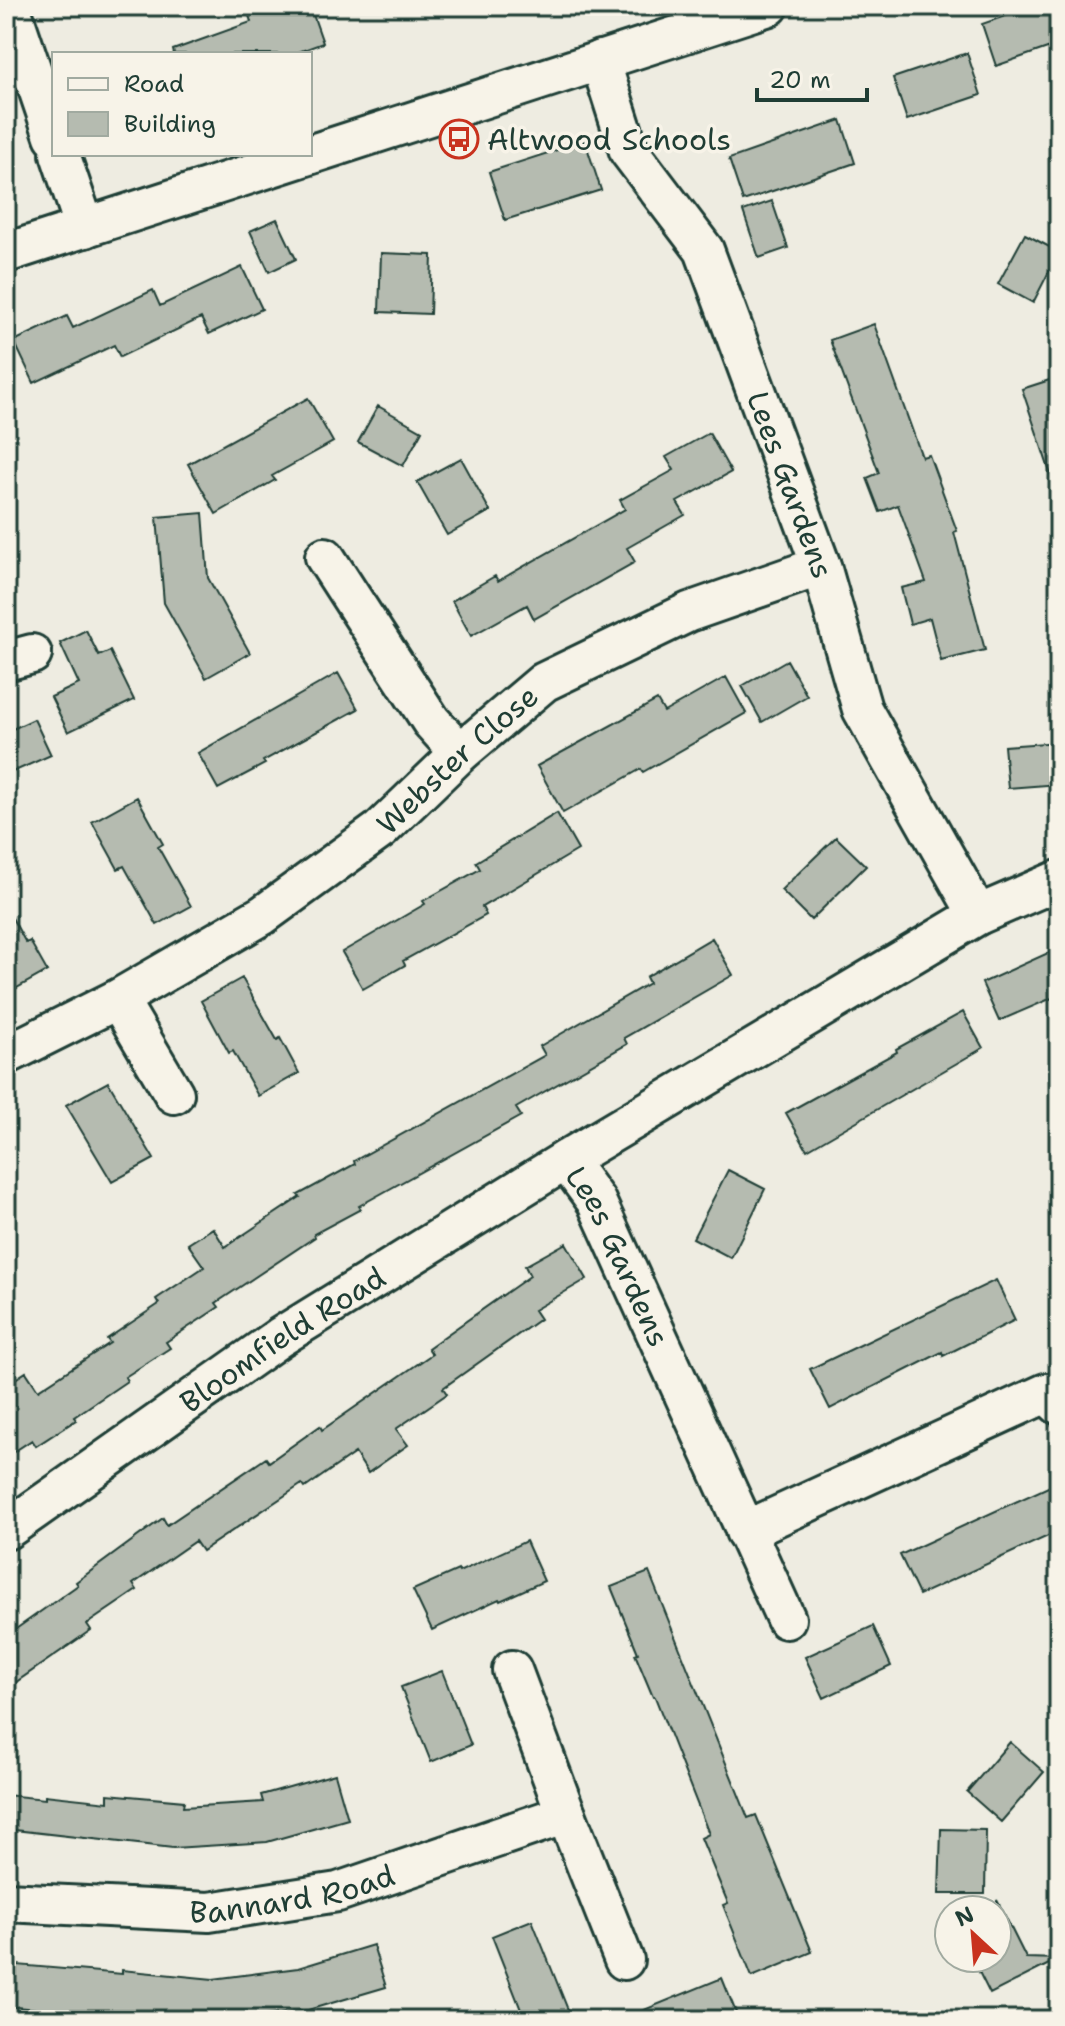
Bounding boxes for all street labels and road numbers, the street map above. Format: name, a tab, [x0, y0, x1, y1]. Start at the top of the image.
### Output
street label: Lees Gardens	[738, 385, 844, 583]
street label: Webster Close	[367, 675, 547, 843]
street label: Lees Gardens	[556, 1157, 680, 1353]
street label: Bloomfield Road	[171, 1256, 393, 1422]
street label: Bannard Road	[189, 1854, 400, 1933]

